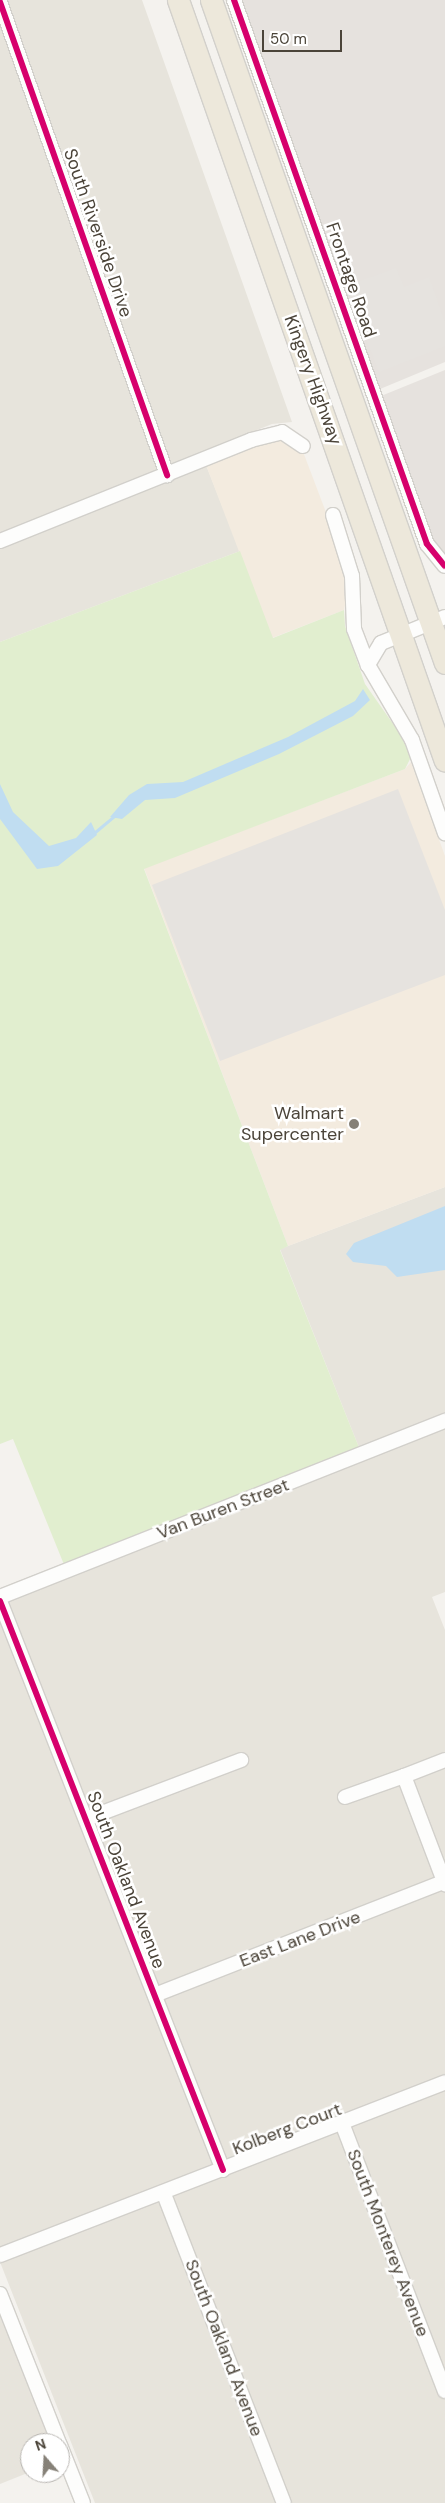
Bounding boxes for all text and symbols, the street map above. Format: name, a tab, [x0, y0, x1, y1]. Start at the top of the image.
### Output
scale bar	[265, 20, 345, 52]
text: 50 m	[270, 29, 307, 49]
street label: South Riverside Drive	[59, 146, 137, 320]
street label: Frontage Road	[321, 220, 381, 340]
street label: Kingery Highway	[280, 312, 346, 448]
place label: Walmart Supercenter	[241, 1103, 344, 1146]
marker: Walmart Supercenter	[348, 1118, 360, 1130]
street label: Van Buren Street	[154, 1474, 292, 1544]
street label: South Oakland Avenue	[82, 1788, 170, 1972]
street label: East Lane Drive	[237, 1906, 363, 1972]
street label: Kolberg Court	[229, 2098, 345, 2160]
street label: South Monterey Avenue	[342, 2146, 434, 2340]
street label: South Oakland Avenue	[180, 2256, 268, 2440]
north arrow	[20, 2433, 70, 2483]
text: N	[33, 2435, 48, 2455]

